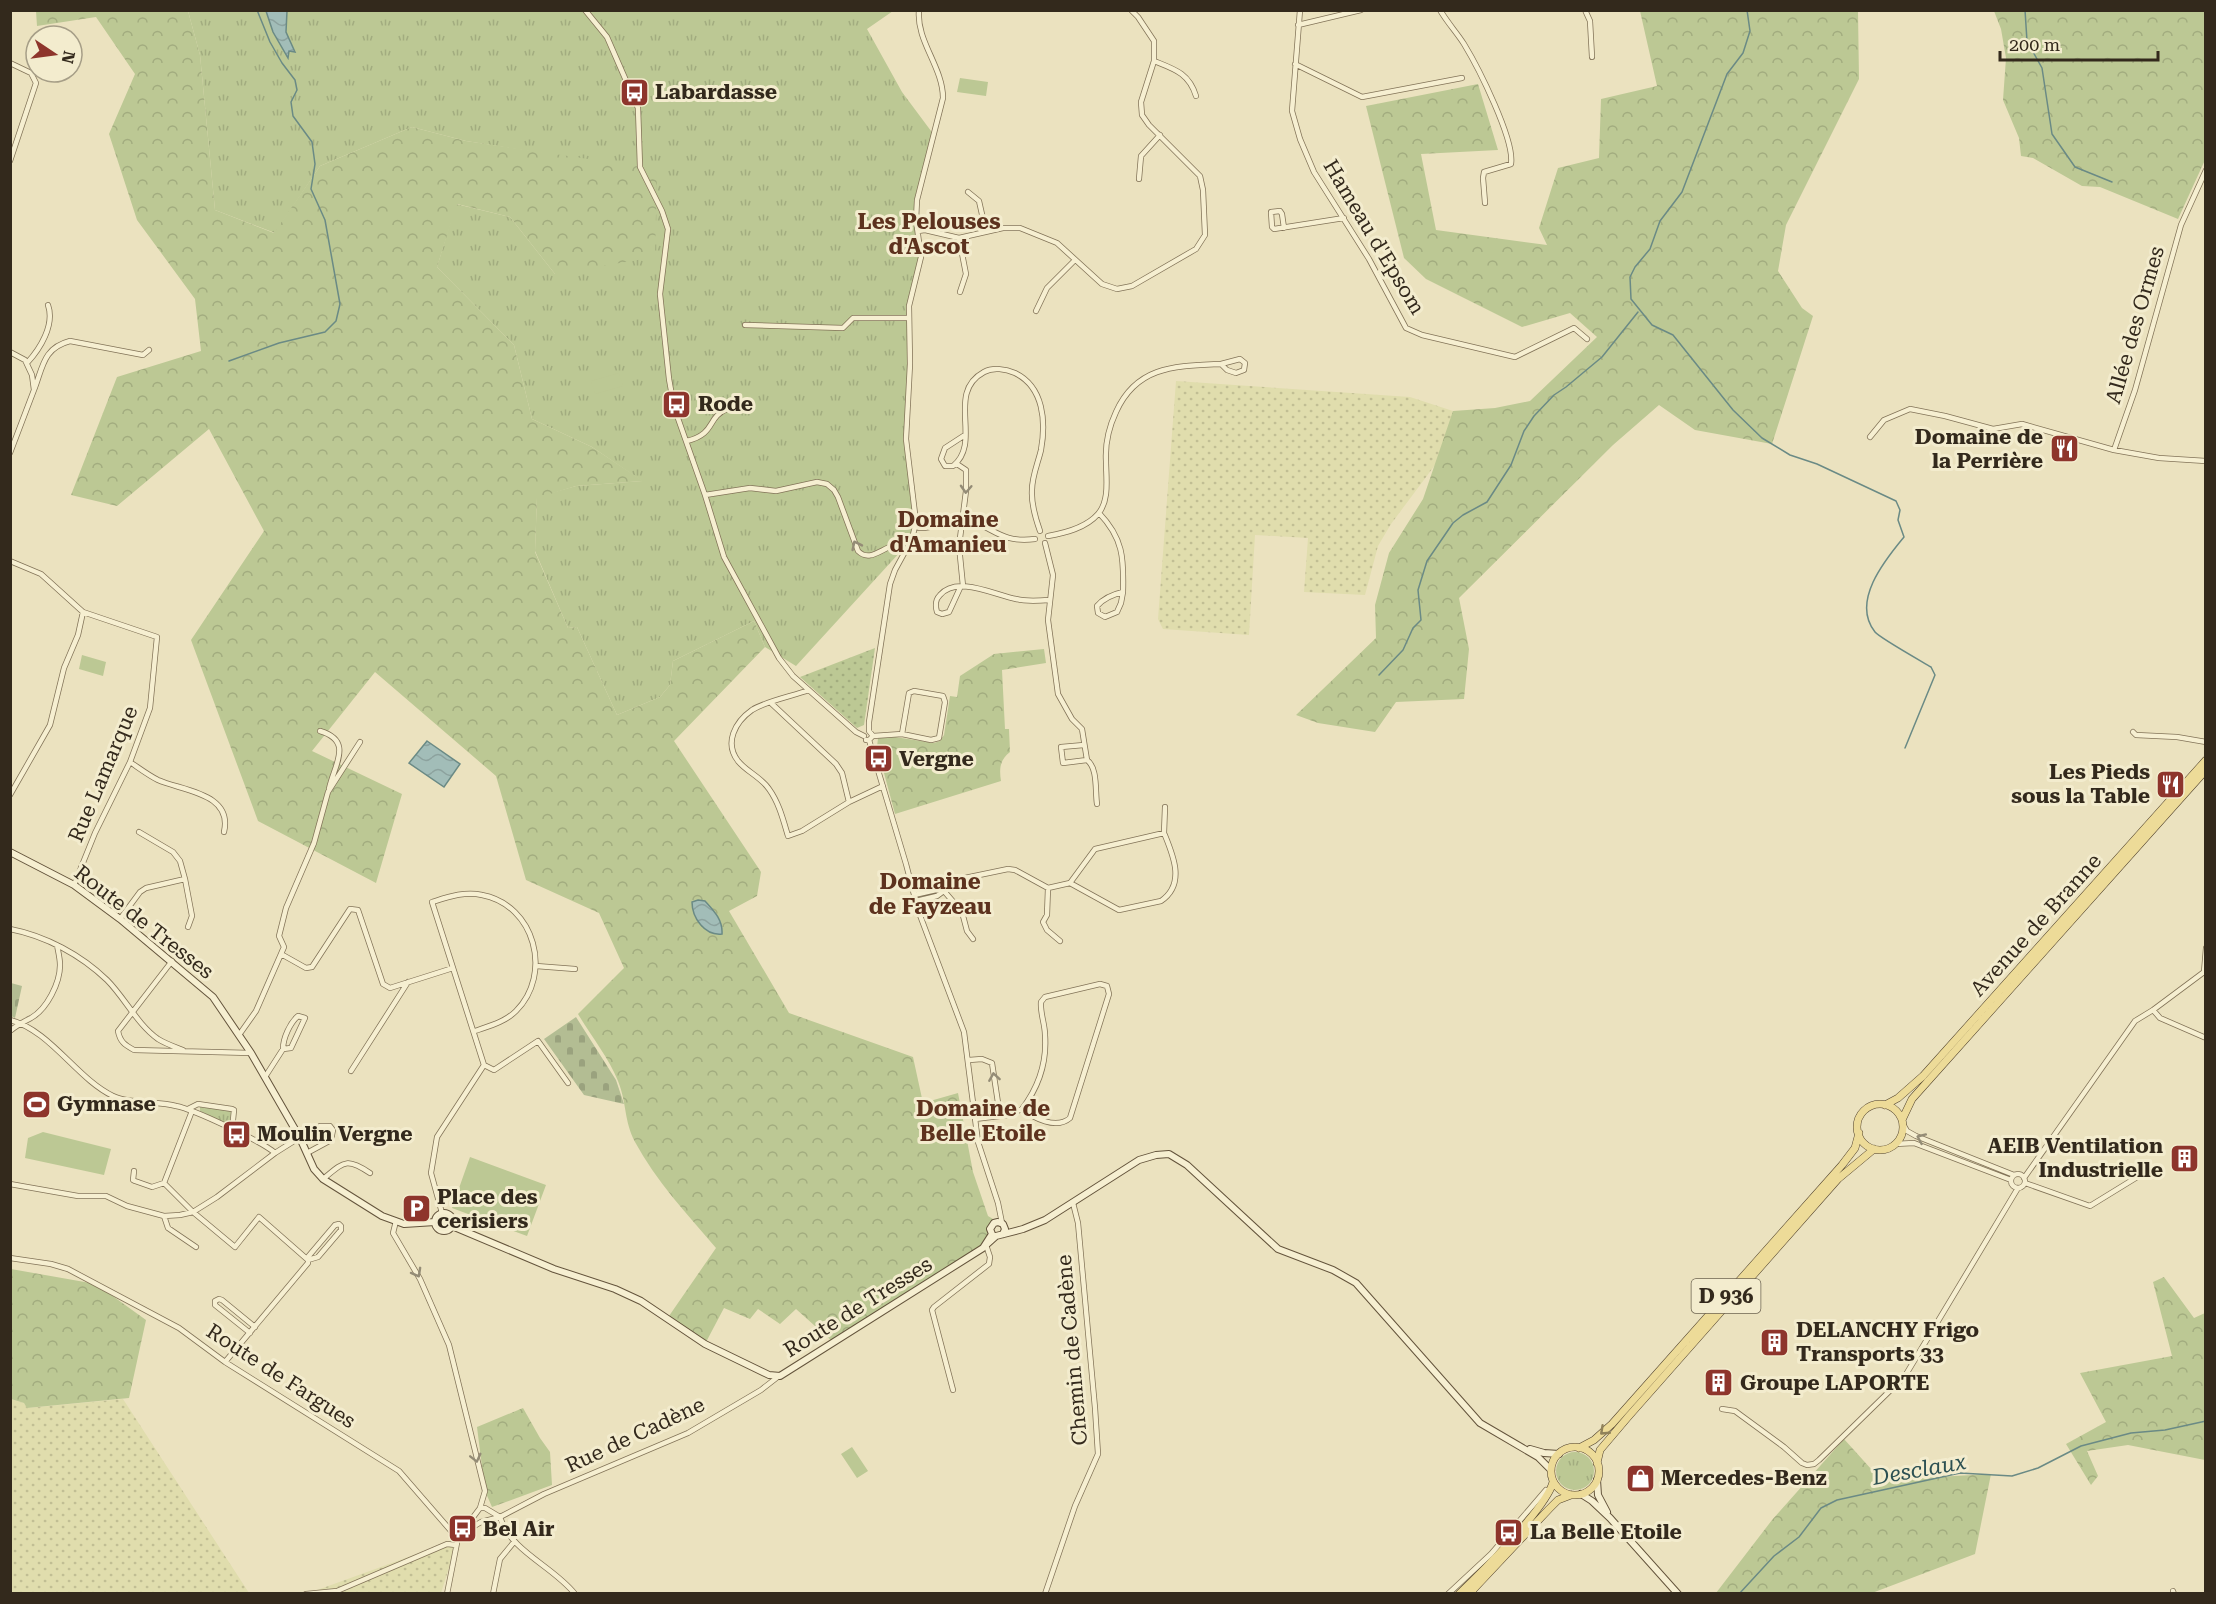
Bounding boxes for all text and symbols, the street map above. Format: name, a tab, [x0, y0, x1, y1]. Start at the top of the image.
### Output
north arrow	[24, 24, 84, 84]
scale bar	[2000, 24, 2158, 62]
text: 200 m	[2009, 34, 2060, 55]
text: N	[57, 49, 79, 65]
bus stop icon: Labardasse	[618, 76, 650, 108]
place label: Labardasse	[655, 80, 777, 104]
street label: Hameau d'Epsom	[1318, 155, 1430, 319]
district label: Les Pelouses d'Ascot	[857, 209, 1001, 259]
street label: Allée des Ormes	[2101, 243, 2169, 407]
bus stop icon: Rode	[661, 388, 693, 420]
place label: Rode	[698, 392, 753, 416]
place label: Domaine de la Perrière	[1915, 425, 2043, 473]
restaurant icon: Domaine de la Perrière	[2048, 433, 2080, 465]
one-way arrow	[959, 485, 972, 494]
district label: Domaine d'Amanieu	[889, 507, 1007, 557]
one-way arrow	[852, 540, 864, 551]
street label: Rue Lamarque	[63, 702, 143, 846]
bus stop icon: Vergne	[862, 743, 894, 775]
place label: Vergne	[899, 747, 974, 771]
place label: Les Pieds sous la Table	[2011, 760, 2150, 808]
restaurant icon: Les Pieds sous la Table	[2155, 768, 2187, 800]
street label: Avenue de Branne	[1966, 849, 2106, 1001]
street label: Route de Tresses	[70, 860, 218, 984]
district label: Domaine de Fayzeau	[869, 869, 992, 919]
one-way arrow	[988, 1073, 1001, 1083]
sports icon: Gymnase	[20, 1088, 52, 1120]
place label: Gymnase	[57, 1092, 156, 1116]
district label: Domaine de Belle Etoile	[916, 1096, 1050, 1146]
bus stop icon: Moulin Vergne	[220, 1118, 252, 1150]
place label: Moulin Vergne	[257, 1122, 413, 1146]
one-way arrow	[1916, 1133, 1927, 1145]
place label: AEIB Ventilation Industrielle	[1987, 1134, 2163, 1182]
building icon: AEIB Ventilation Industrielle	[2168, 1142, 2200, 1174]
place label: Place des cerisiers	[437, 1185, 538, 1233]
parking icon: Place des cerisiers	[400, 1193, 432, 1225]
street label: Route de Tresses	[780, 1252, 936, 1362]
street label: Chemin de Cadène	[1052, 1254, 1092, 1446]
one-way arrow	[410, 1267, 421, 1277]
road number: D 936	[1692, 1279, 1760, 1313]
place label: DELANCHY Frigo Transports 33	[1796, 1318, 1979, 1366]
street label: Route de Fargues	[202, 1319, 360, 1433]
building icon: DELANCHY Frigo Transports 33	[1759, 1326, 1791, 1358]
building icon: Groupe LAPORTE	[1703, 1367, 1735, 1399]
place label: Groupe LAPORTE	[1740, 1371, 1929, 1395]
street label: Rue de Cadène	[562, 1392, 708, 1478]
one-way arrow	[1600, 1424, 1611, 1435]
water label: Desclaux	[1869, 1449, 1968, 1490]
one-way arrow	[468, 1453, 481, 1463]
shop icon: Mercedes-Benz	[1624, 1462, 1656, 1494]
place label: Mercedes-Benz	[1661, 1466, 1827, 1490]
bus stop icon: Bel Air	[446, 1513, 478, 1545]
bus stop icon: La Belle Etoile	[1493, 1516, 1525, 1548]
place label: Bel Air	[483, 1517, 555, 1541]
place label: La Belle Etoile	[1530, 1520, 1682, 1544]

